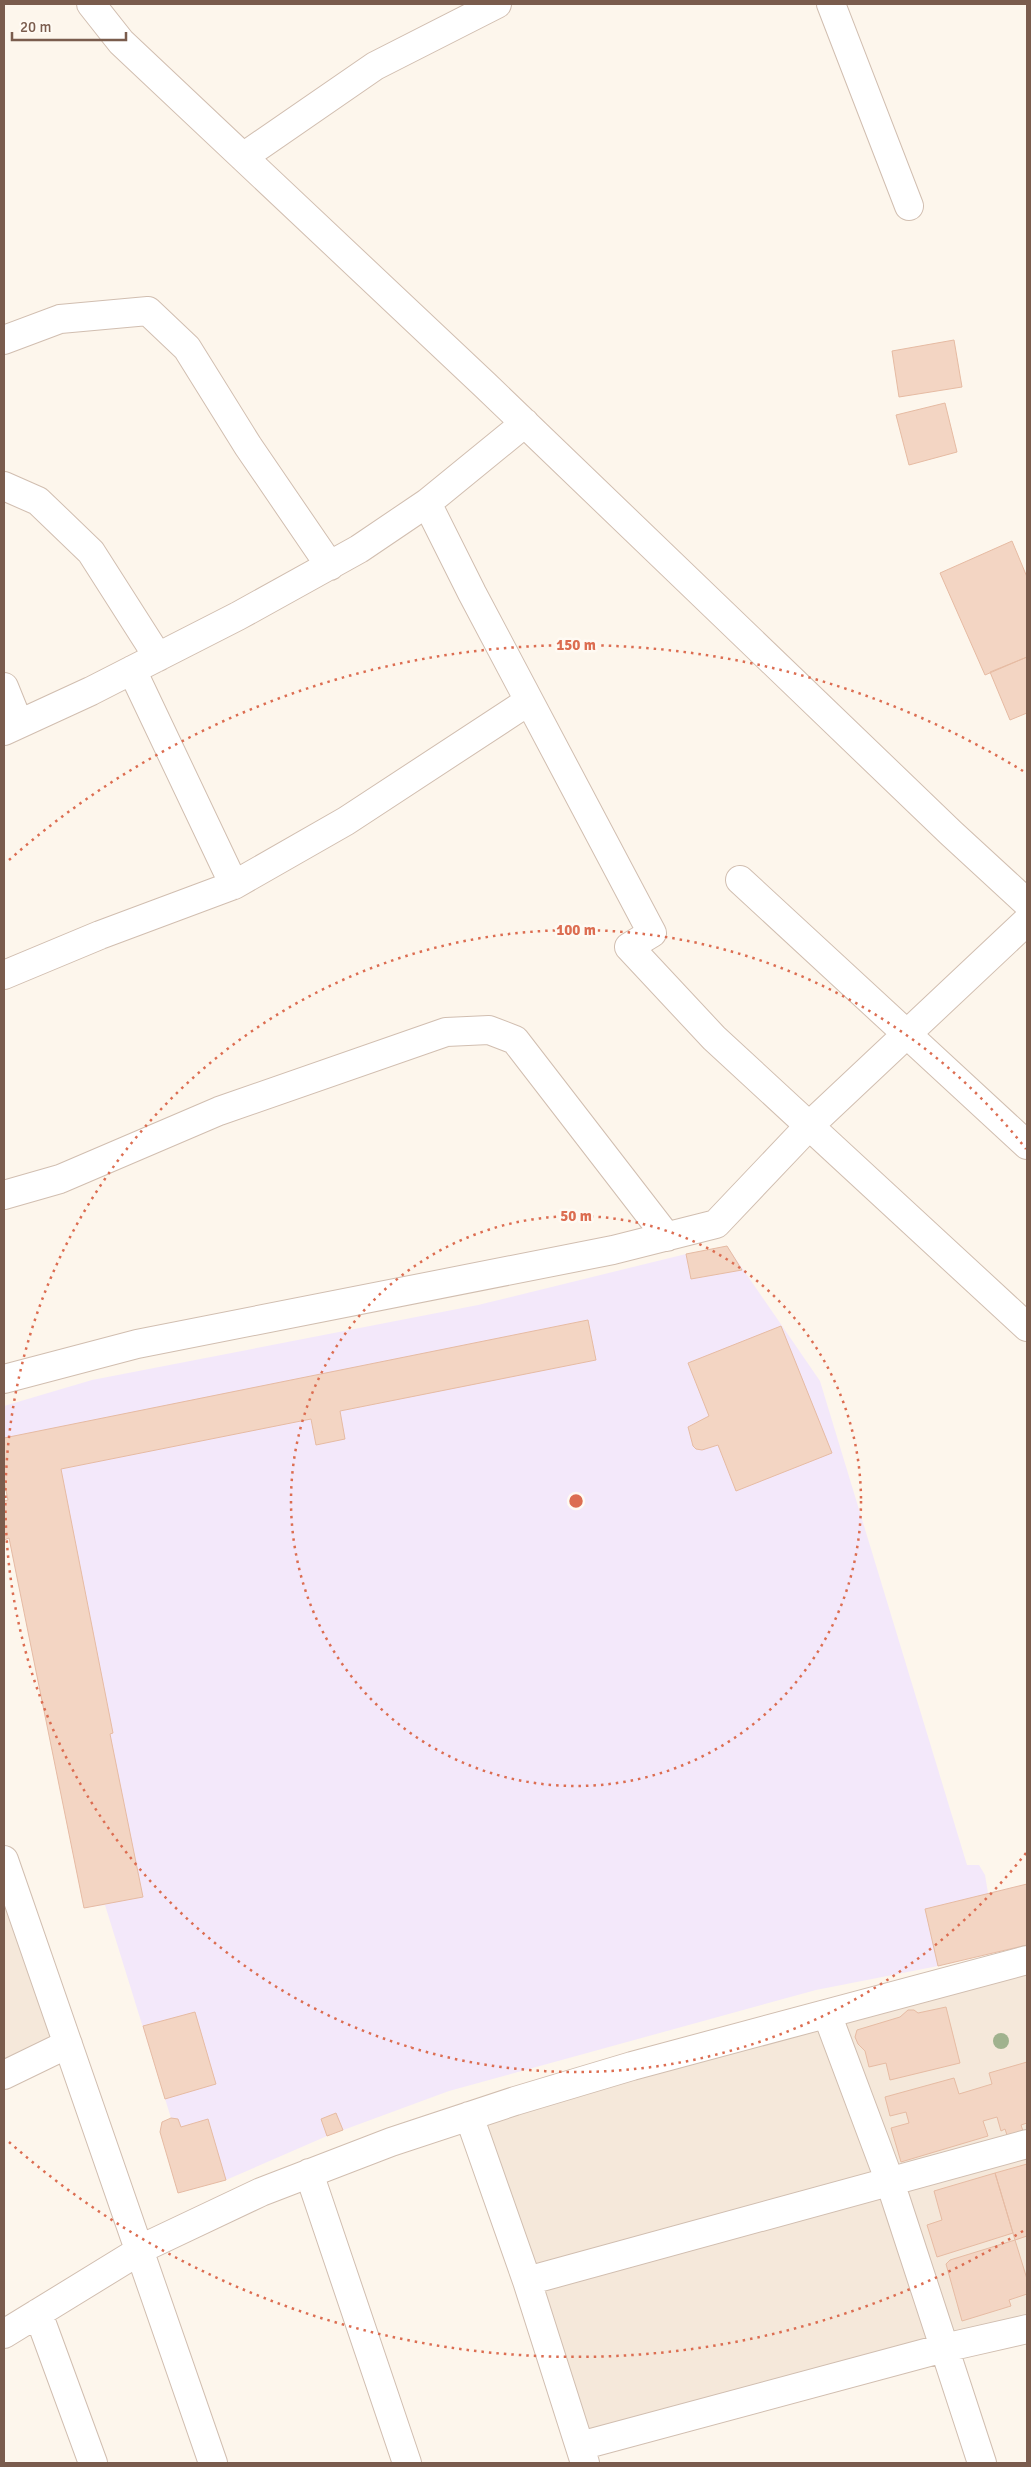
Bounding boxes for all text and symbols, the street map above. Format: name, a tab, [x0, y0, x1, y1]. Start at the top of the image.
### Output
scale bar	[12, 10, 126, 42]
text: 20 m	[20, 18, 51, 36]
text: 150 m	[556, 636, 596, 654]
text: 100 m	[556, 921, 596, 939]
text: 50 m	[560, 1207, 592, 1225]
centre of rings	[567, 1492, 585, 1510]

